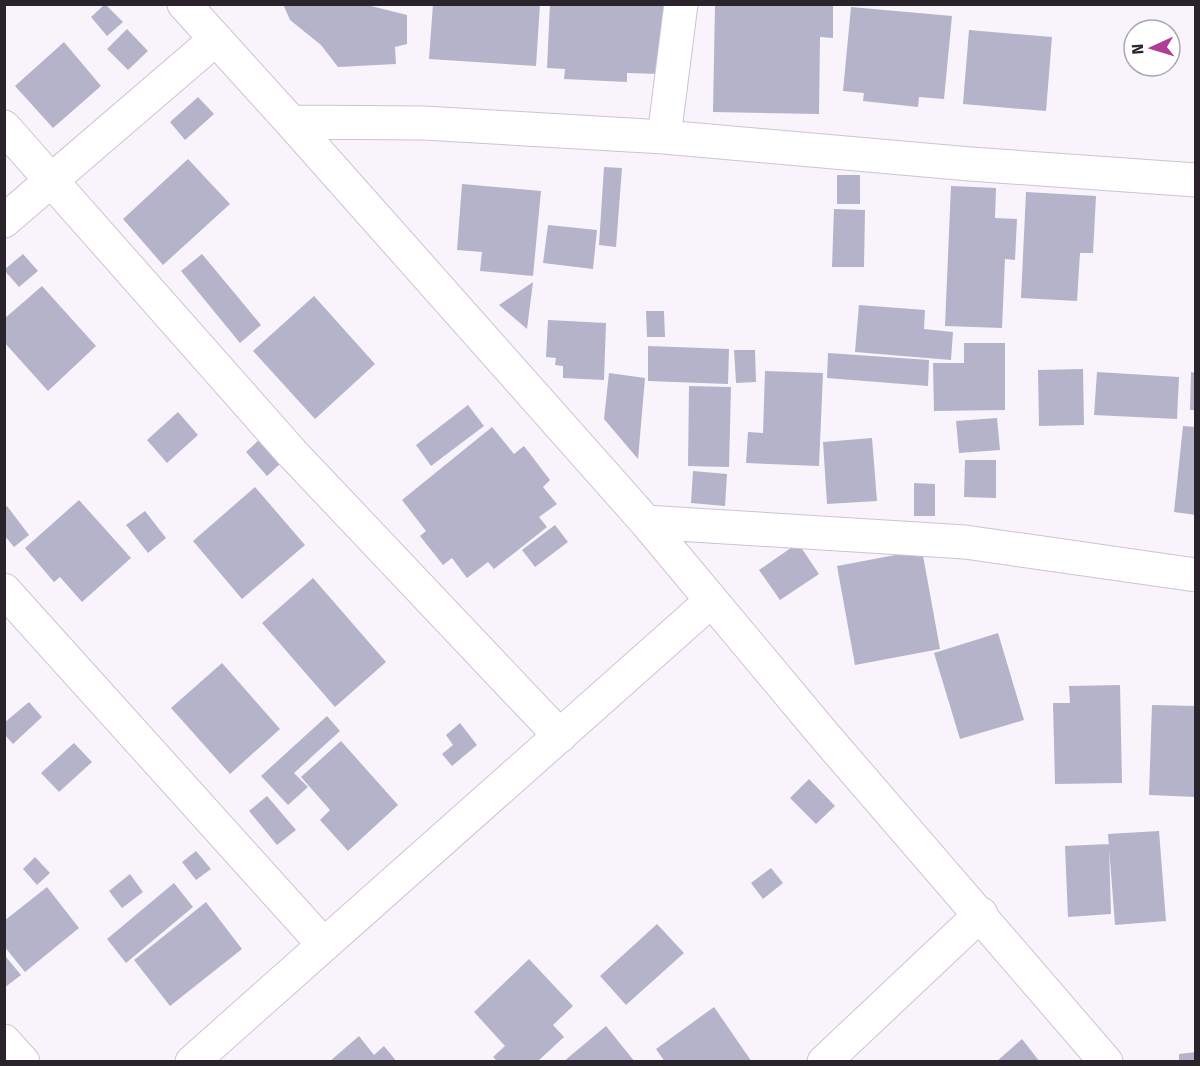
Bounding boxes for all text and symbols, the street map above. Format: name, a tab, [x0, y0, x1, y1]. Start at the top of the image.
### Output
north arrow	[1122, 18, 1182, 78]
text: N	[1128, 43, 1147, 55]

